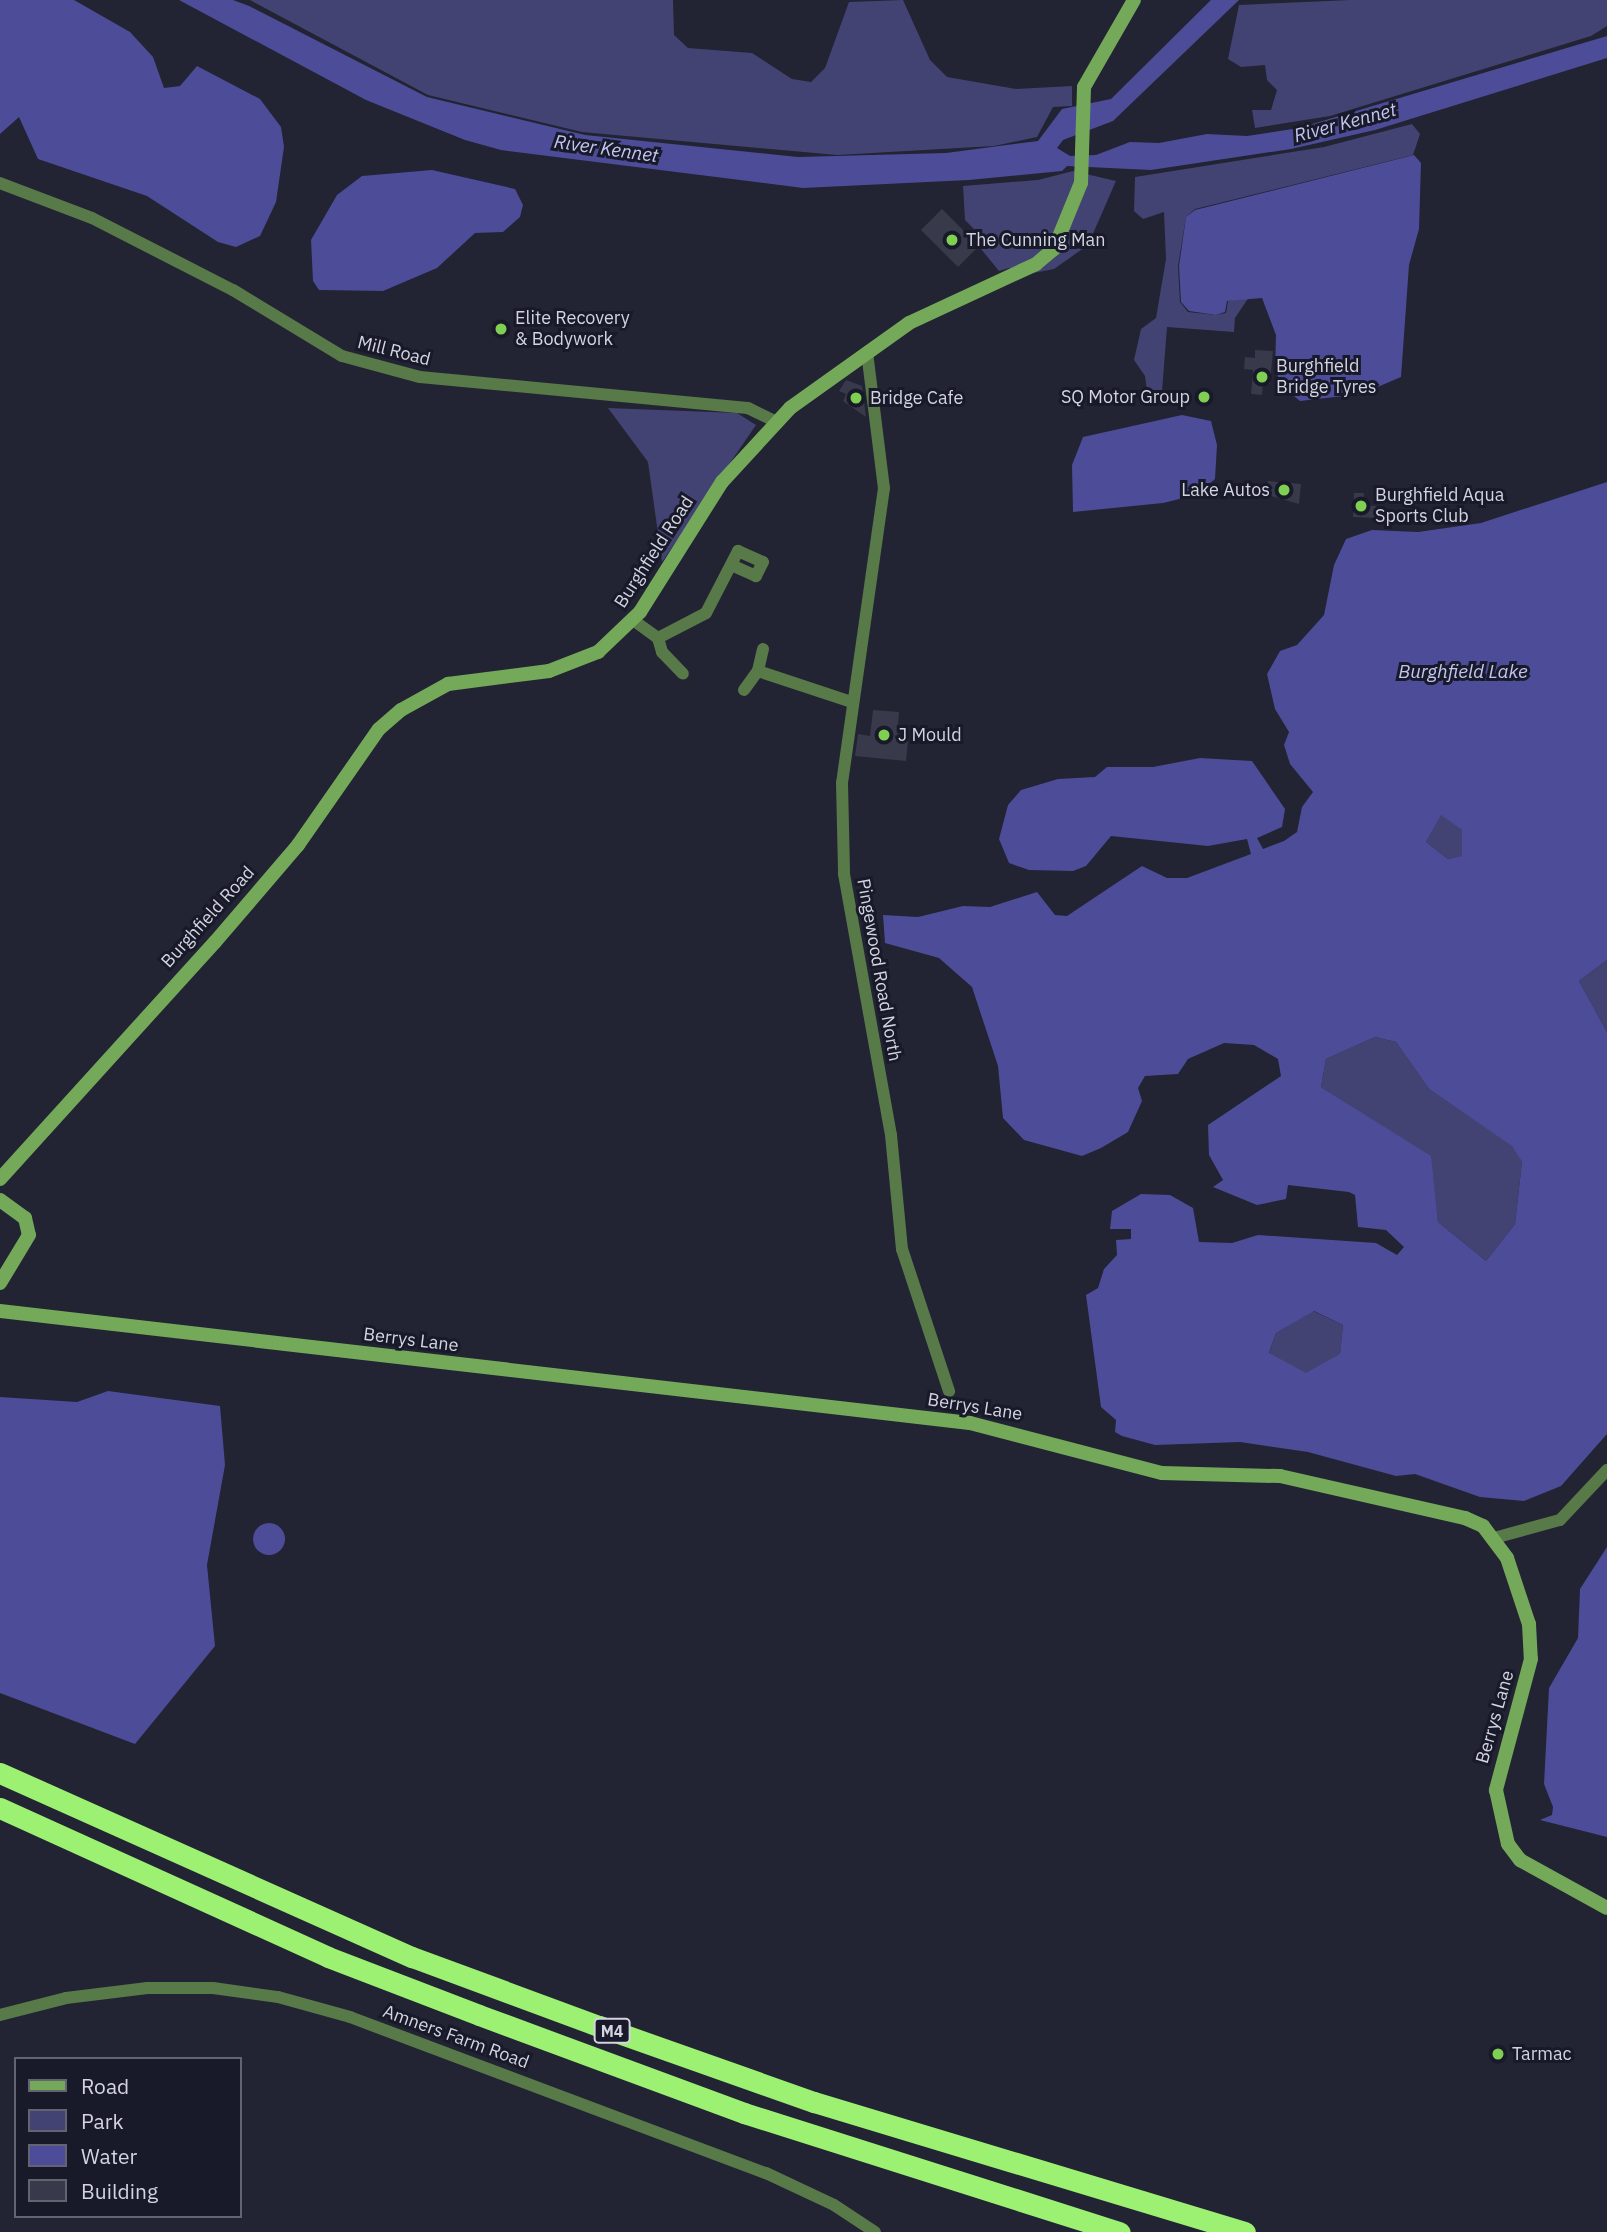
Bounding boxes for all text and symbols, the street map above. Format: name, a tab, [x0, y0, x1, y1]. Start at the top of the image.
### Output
water label: River Kennet	[1291, 98, 1399, 148]
water label: River Kennet	[552, 130, 660, 168]
place label: The Cunning Man	[966, 229, 1105, 251]
marker: The Cunning Man	[944, 232, 960, 248]
place label: Elite Recovery & Bodywork	[515, 308, 630, 350]
marker: Elite Recovery & Bodywork	[493, 321, 509, 337]
street label: Mill Road	[355, 332, 433, 370]
place label: Burghfield Bridge Tyres	[1276, 356, 1377, 398]
marker: Burghfield Bridge Tyres	[1254, 369, 1270, 385]
place label: SQ Motor Group	[1061, 386, 1190, 408]
place label: Bridge Cafe	[870, 387, 963, 409]
marker: SQ Motor Group	[1196, 389, 1212, 405]
marker: Bridge Cafe	[848, 390, 864, 406]
place label: Lake Autos	[1181, 479, 1270, 501]
marker: Lake Autos	[1276, 482, 1292, 498]
place label: Burghfield Aqua Sports Club	[1375, 485, 1504, 528]
street label: Burghfield Road	[610, 492, 698, 612]
marker: Burghfield Aqua Sports Club	[1353, 498, 1369, 514]
water label: Burghfield Lake	[1398, 661, 1528, 683]
place label: J Mould	[898, 724, 962, 746]
marker: J Mould	[876, 727, 892, 743]
street label: Burghfield Road	[157, 862, 259, 972]
street label: Pingewood Road North	[852, 877, 906, 1063]
street label: Berrys Lane	[362, 1323, 460, 1357]
street label: Berrys Lane	[926, 1389, 1024, 1425]
street label: Berrys Lane	[1471, 1668, 1519, 1766]
street label: Amners Farm Road	[380, 2001, 532, 2073]
road number: M4	[593, 2019, 631, 2044]
place label: Tarmac	[1512, 2043, 1572, 2065]
marker: Tarmac	[1490, 2046, 1506, 2062]
legend	[14, 2057, 242, 2218]
text: Road	[81, 2072, 129, 2100]
text: Park	[81, 2107, 124, 2135]
text: Water	[81, 2142, 137, 2170]
text: Building	[81, 2177, 158, 2205]

